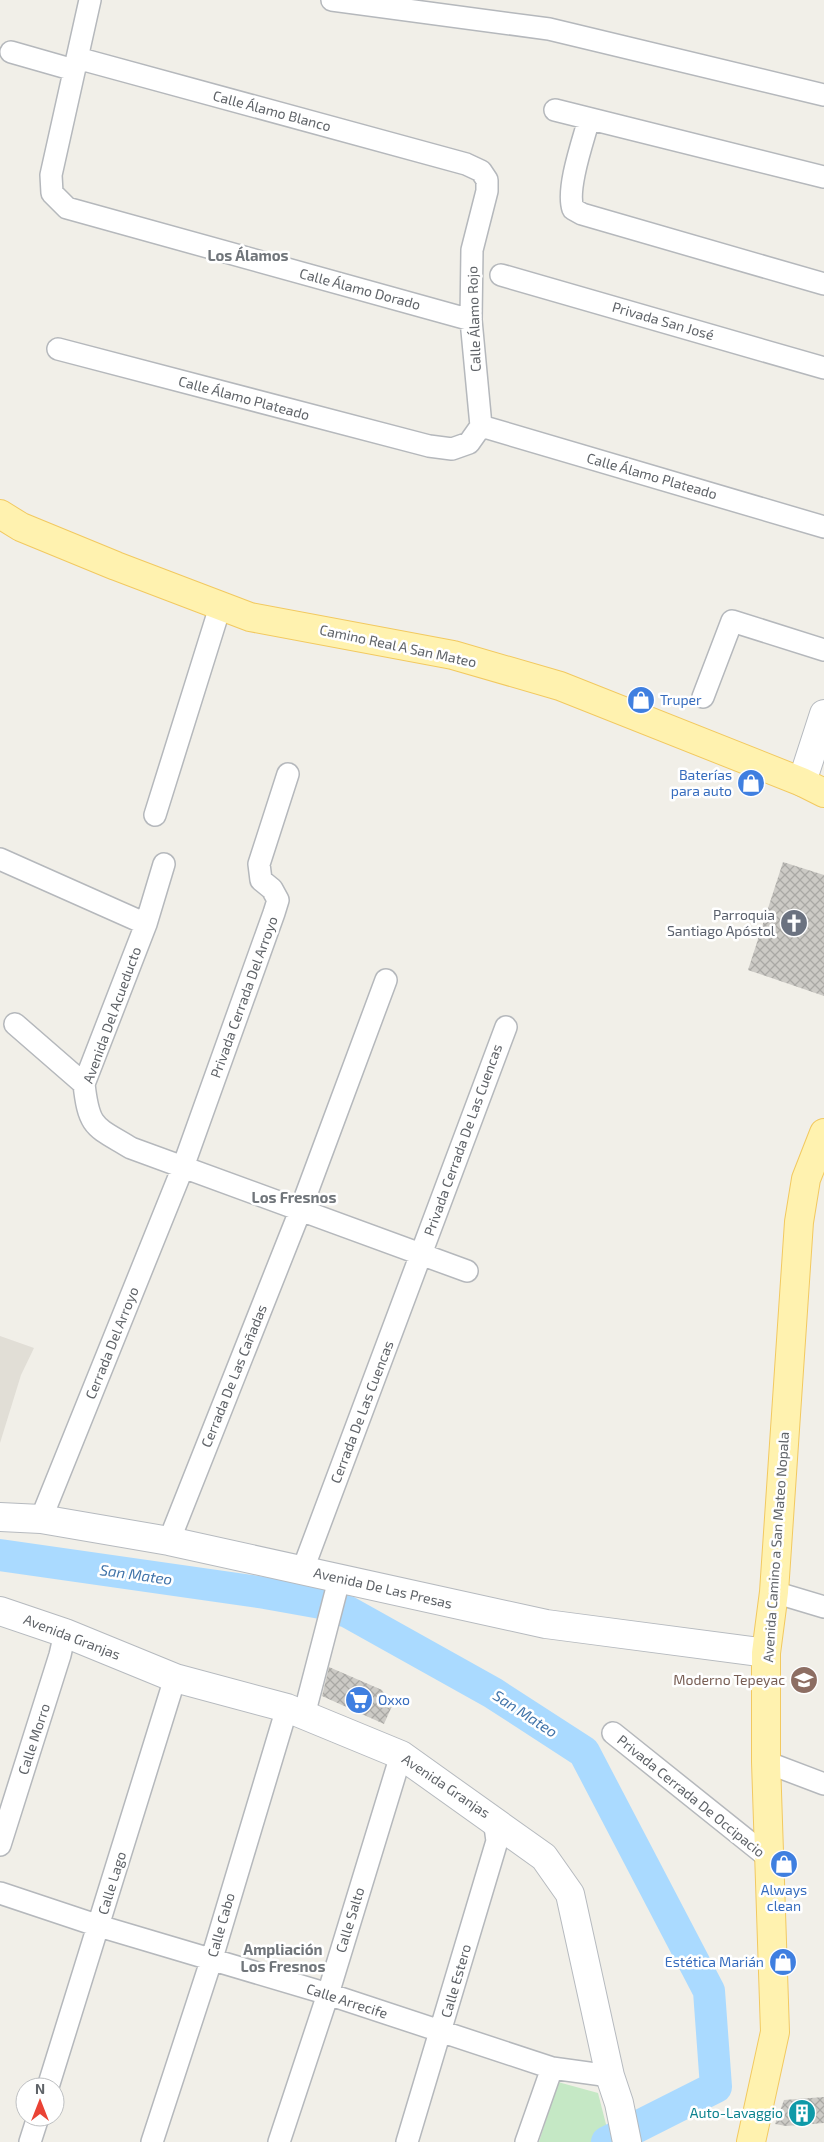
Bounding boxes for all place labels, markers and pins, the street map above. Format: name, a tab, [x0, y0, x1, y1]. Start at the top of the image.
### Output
shop icon: Truper	[626, 685, 656, 715]
place label: Truper	[660, 691, 702, 708]
place label: Baterías para auto	[671, 766, 732, 799]
shop icon: Baterías para auto	[736, 768, 766, 798]
place label: Parroquia Santiago Apóstol	[667, 906, 776, 939]
church icon: Parroquia Santiago Apóstol	[779, 908, 809, 938]
school or university icon: Moderno Tepeyac	[789, 1665, 819, 1695]
place label: Moderno Tepeyac	[673, 1671, 785, 1688]
supermarket icon: Oxxo	[344, 1685, 374, 1715]
place label: Oxxo	[378, 1691, 410, 1708]
shop icon: Always clean	[769, 1849, 799, 1879]
place label: Always clean	[761, 1881, 807, 1914]
shop icon: Estética Marián	[768, 1947, 798, 1977]
place label: Estética Marián	[665, 1953, 764, 1970]
building icon: Auto-Lavaggio	[787, 2098, 817, 2128]
place label: Auto-Lavaggio	[690, 2104, 783, 2121]

